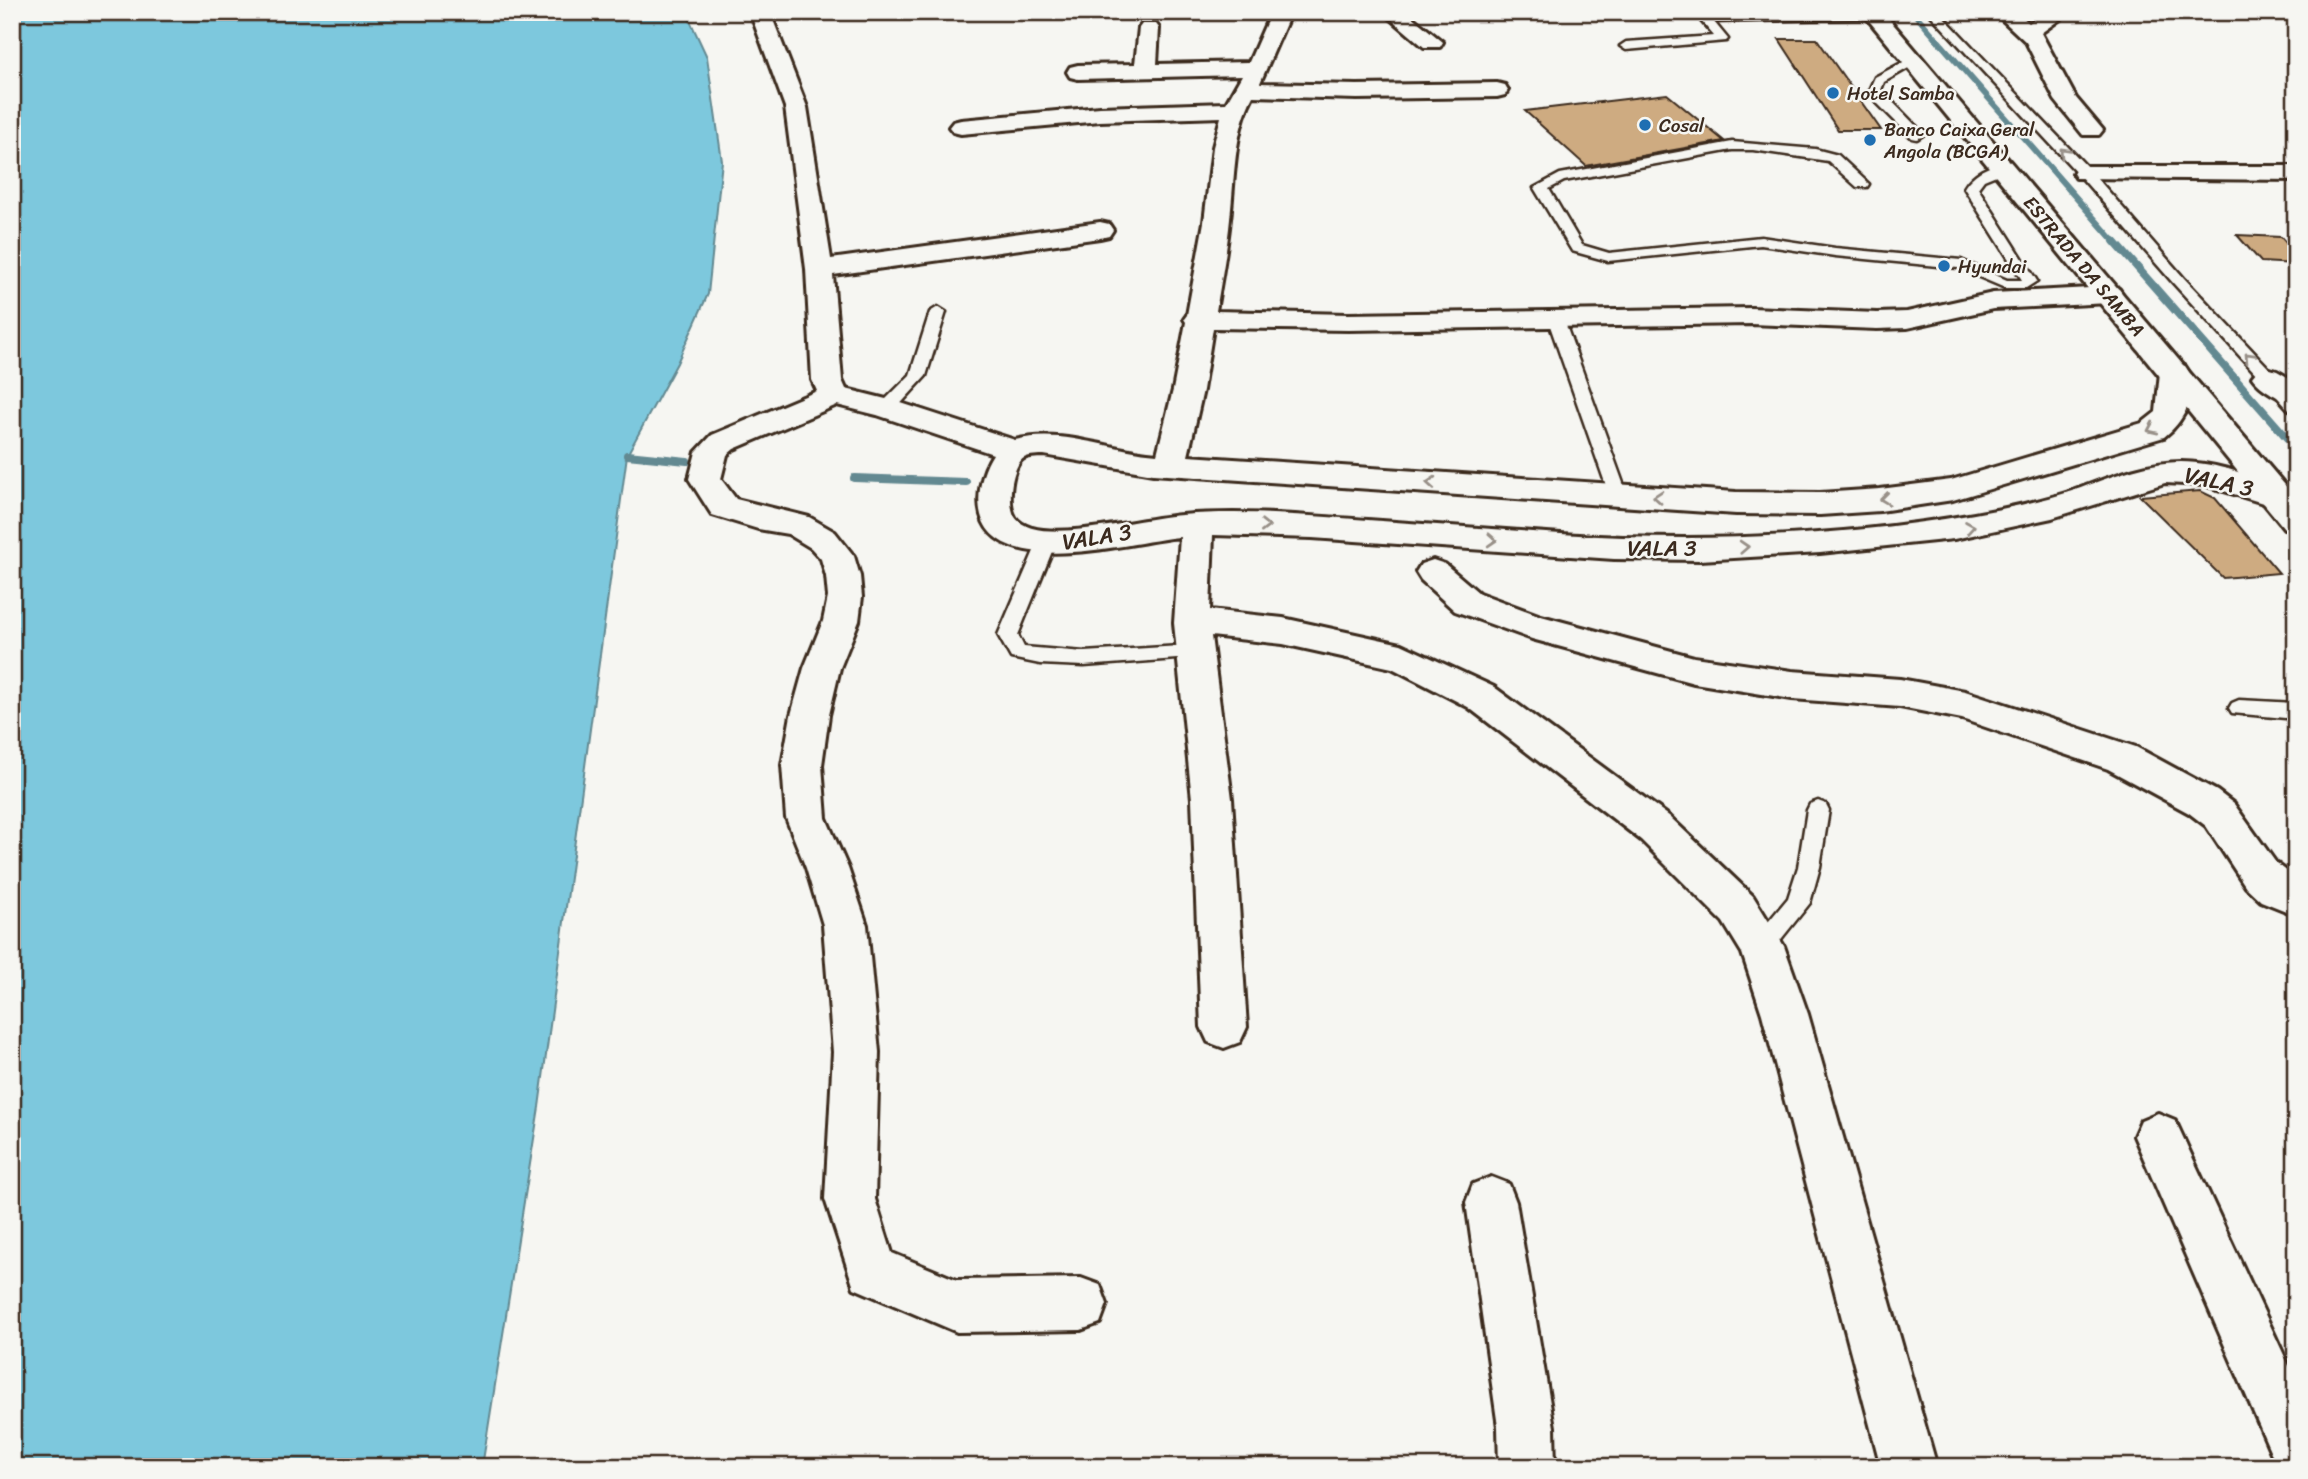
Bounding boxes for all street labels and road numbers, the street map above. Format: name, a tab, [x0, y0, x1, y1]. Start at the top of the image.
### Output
street label: ESTRADA DA SAMBA	[2015, 188, 2153, 344]
street label: VALA 3	[2181, 455, 2258, 509]
street label: VALA 3	[1059, 511, 1135, 563]
street label: VALA 3	[1627, 528, 1697, 569]

